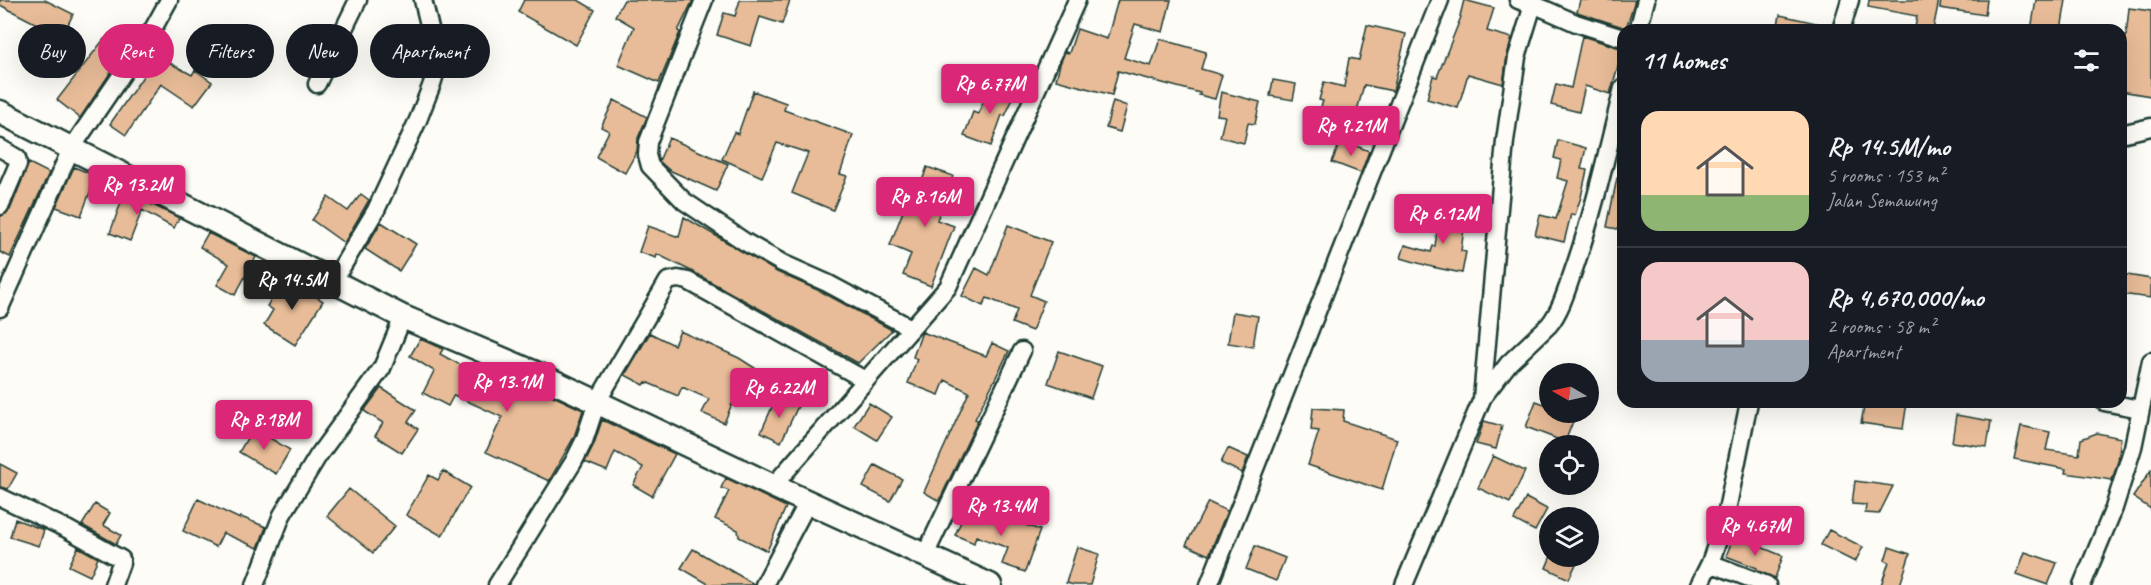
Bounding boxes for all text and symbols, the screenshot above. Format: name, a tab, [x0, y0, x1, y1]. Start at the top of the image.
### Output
chip: Buy	[18, 24, 86, 78]
chip: Rent	[98, 24, 174, 78]
chip: Filters	[186, 24, 274, 78]
chip: New	[286, 24, 358, 78]
chip: Apartment	[370, 24, 490, 78]
text: 11 homes	[1641, 44, 1726, 77]
icon: filters	[2070, 44, 2103, 77]
pin: Rp 6.77M	[928, 64, 1052, 115]
text: Rp 6.77M	[955, 71, 1025, 96]
pin: Rp 9.21M	[1289, 106, 1413, 157]
text: Rp 9.21M	[1317, 113, 1385, 138]
text: Rp 14.5M/mo	[1827, 130, 1950, 163]
icon: home	[1689, 135, 1761, 207]
text: 5 rooms · 153 m²	[1827, 163, 1944, 188]
pin: Rp 13.2M	[75, 165, 199, 216]
text: Rp 13.2M	[102, 172, 172, 197]
pin: Rp 8.16M	[863, 177, 987, 228]
text: Rp 8.16M	[890, 184, 960, 209]
text: Jalan Semawung	[1827, 188, 1937, 213]
pin: Rp 6.12M	[1381, 194, 1505, 245]
text: Rp 6.12M	[1408, 201, 1478, 226]
pin: Rp 14.5M	[230, 260, 354, 311]
text: Rp 14.5M	[258, 267, 326, 292]
text: Rp 4,670,000/mo	[1827, 281, 1984, 314]
icon: home	[1689, 286, 1761, 358]
text: 2 rooms · 58 m²	[1827, 314, 1935, 339]
text: Apartment	[1827, 339, 1900, 364]
pin: Rp 13.1M	[445, 362, 569, 413]
north arrow	[1539, 363, 1599, 423]
map controls	[1539, 363, 1599, 567]
pin: Rp 6.22M	[717, 368, 841, 419]
text: Rp 13.1M	[472, 369, 542, 394]
text: Rp 6.22M	[744, 375, 814, 400]
pin: Rp 8.18M	[202, 400, 326, 451]
text: Rp 8.18M	[229, 407, 299, 432]
button: locate	[1539, 435, 1599, 495]
pin: Rp 13.4M	[939, 486, 1063, 537]
text: Rp 13.4M	[966, 493, 1036, 518]
pin: Rp 4.67M	[1693, 506, 1817, 557]
button: layers	[1539, 507, 1599, 567]
text: Rp 4.67M	[1720, 513, 1790, 538]

